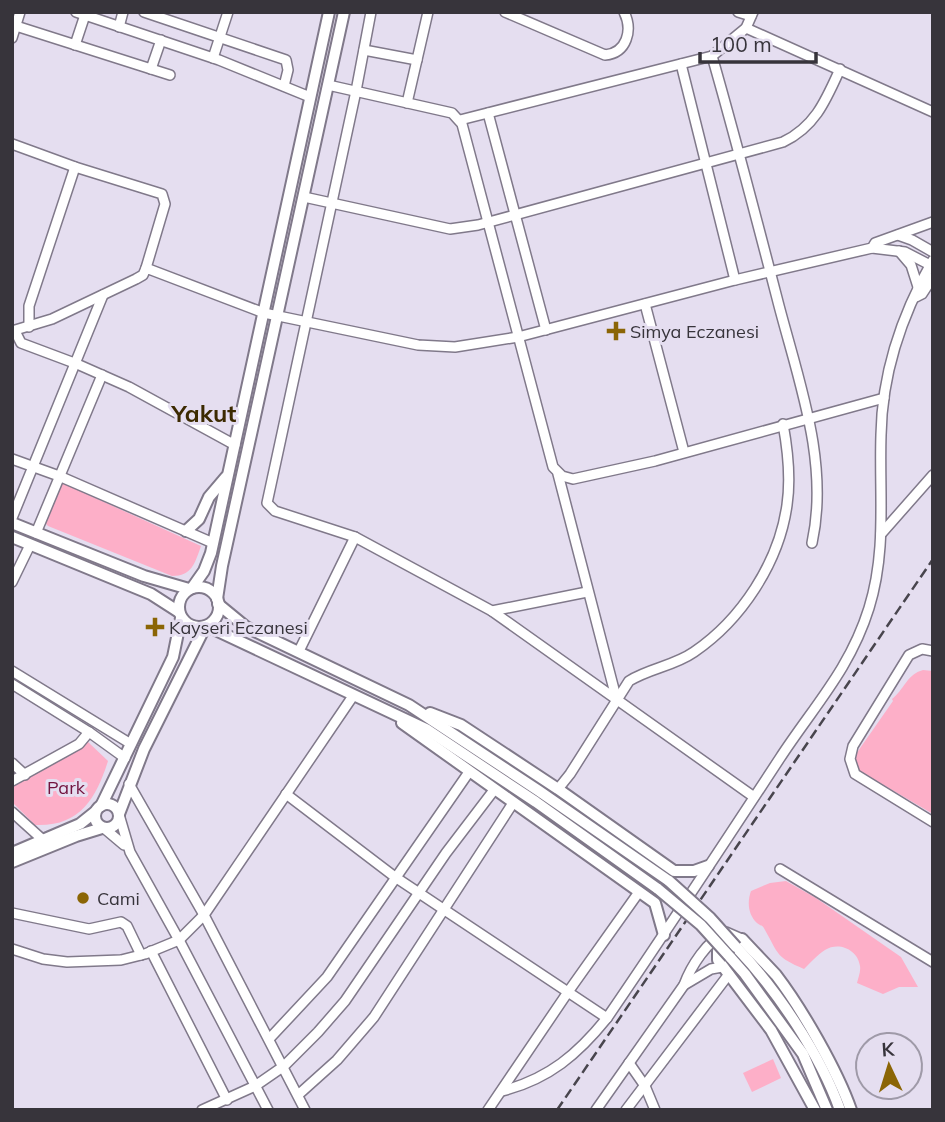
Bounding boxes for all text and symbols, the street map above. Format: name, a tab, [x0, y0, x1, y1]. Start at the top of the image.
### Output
scale bar	[700, 21, 816, 65]
text: 100 m	[710, 31, 772, 57]
place label: Simya Eczanesi	[630, 320, 759, 343]
marker: Simya Eczanesi	[608, 323, 624, 339]
district label: Yakut	[171, 398, 236, 428]
place label: Kayseri Eczanesi	[169, 616, 308, 639]
marker: Kayseri Eczanesi	[147, 619, 163, 635]
park label: Park	[47, 776, 86, 799]
place label: Cami	[97, 887, 140, 910]
marker: Cami	[75, 890, 91, 906]
north arrow	[854, 1031, 924, 1101]
text: K	[881, 1037, 896, 1061]

